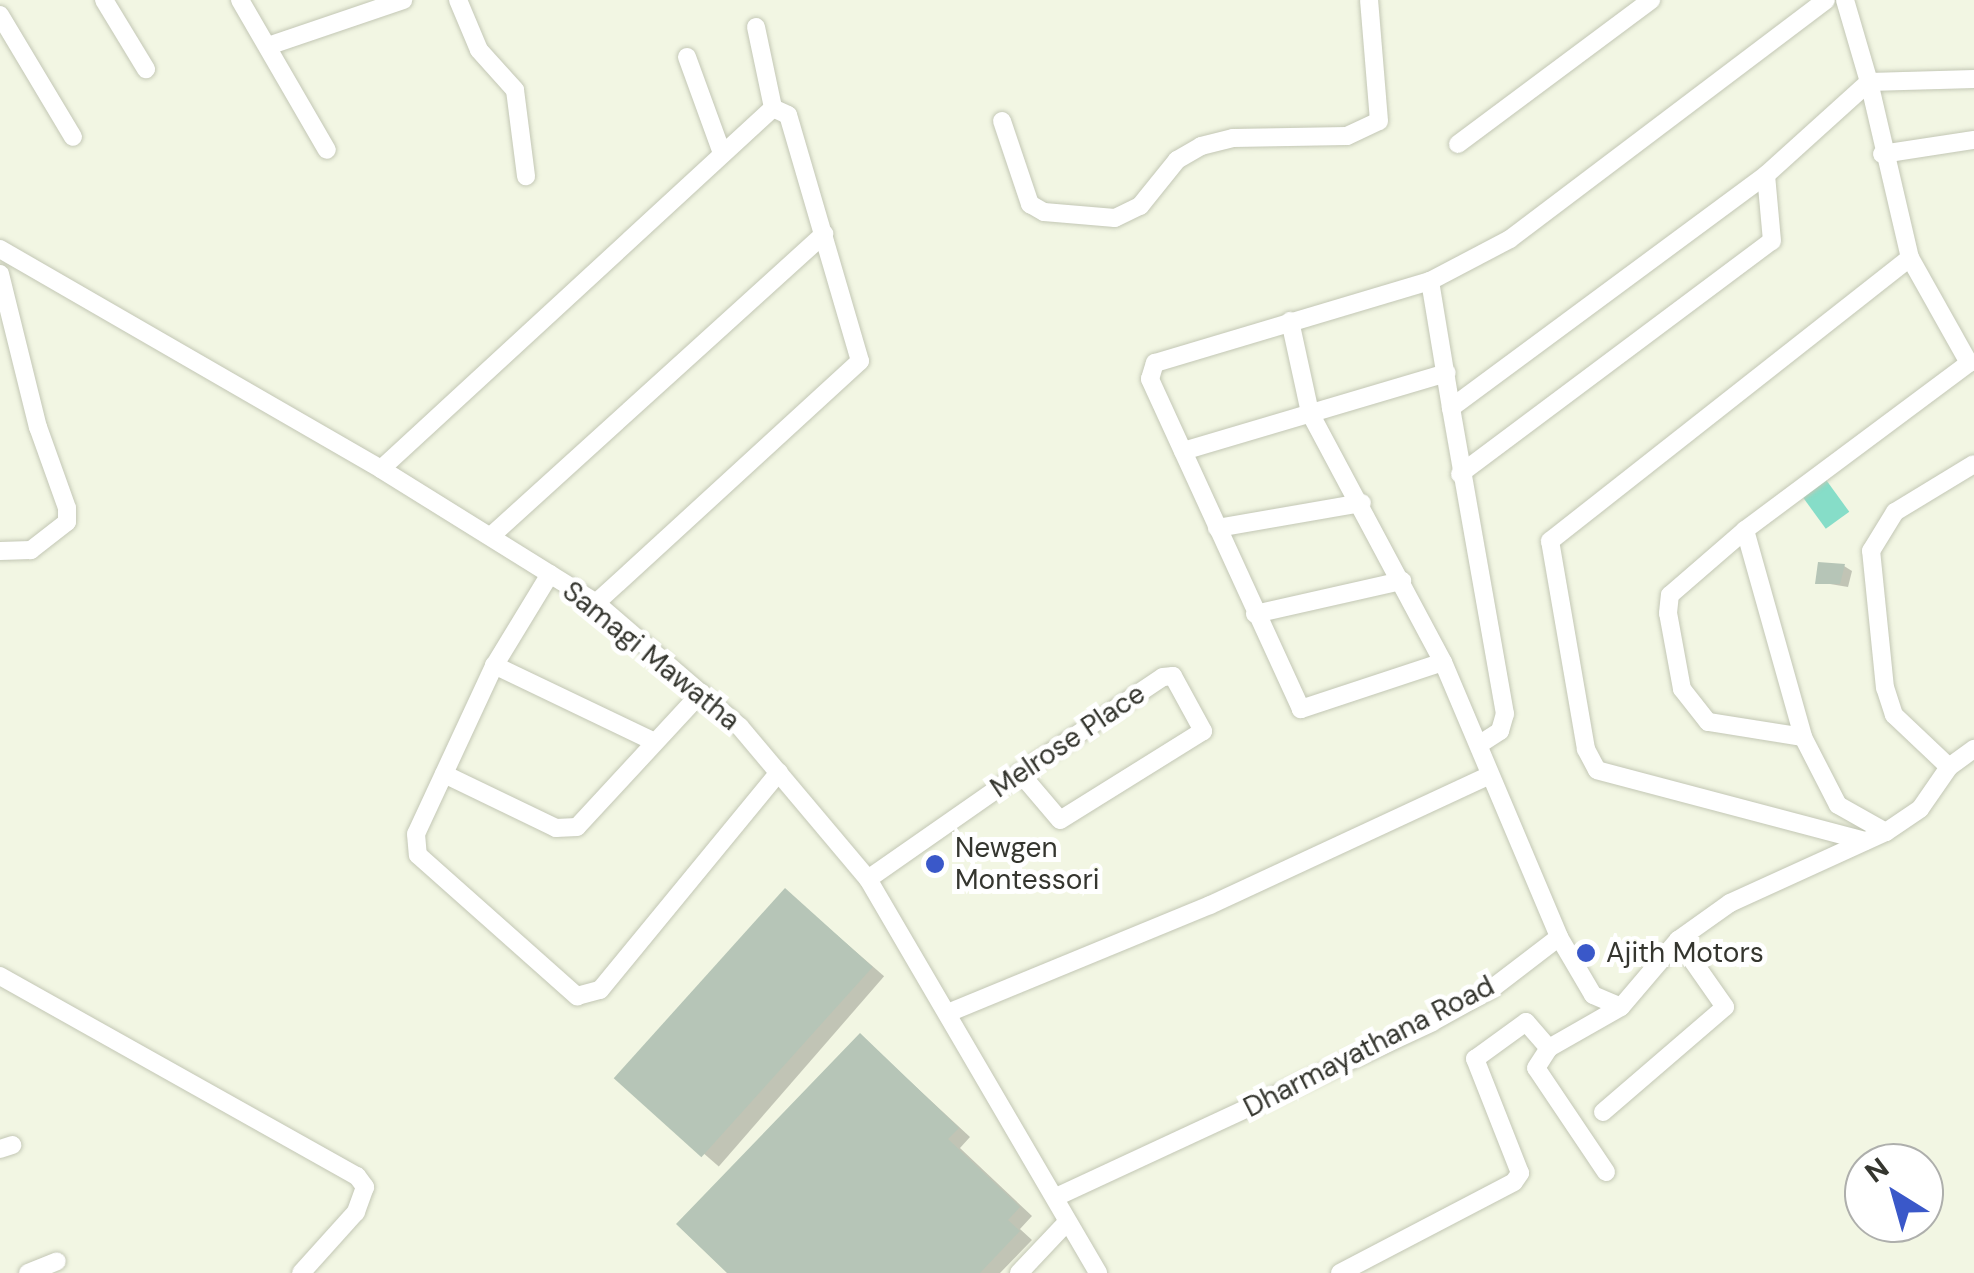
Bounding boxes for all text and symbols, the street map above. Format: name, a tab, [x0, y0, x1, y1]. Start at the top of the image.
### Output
street label: Samagi Mawatha	[556, 574, 746, 738]
street label: Melrose Place	[984, 677, 1152, 805]
place label: Newgen Montessori	[955, 831, 1100, 897]
marker: Newgen Montessori	[924, 853, 946, 875]
place label: Ajith Motors	[1606, 936, 1764, 970]
marker: Ajith Motors	[1575, 942, 1597, 964]
street label: Dharmayathana Road	[1238, 969, 1500, 1125]
north arrow	[1844, 1143, 1944, 1243]
text: N	[1858, 1149, 1896, 1191]

